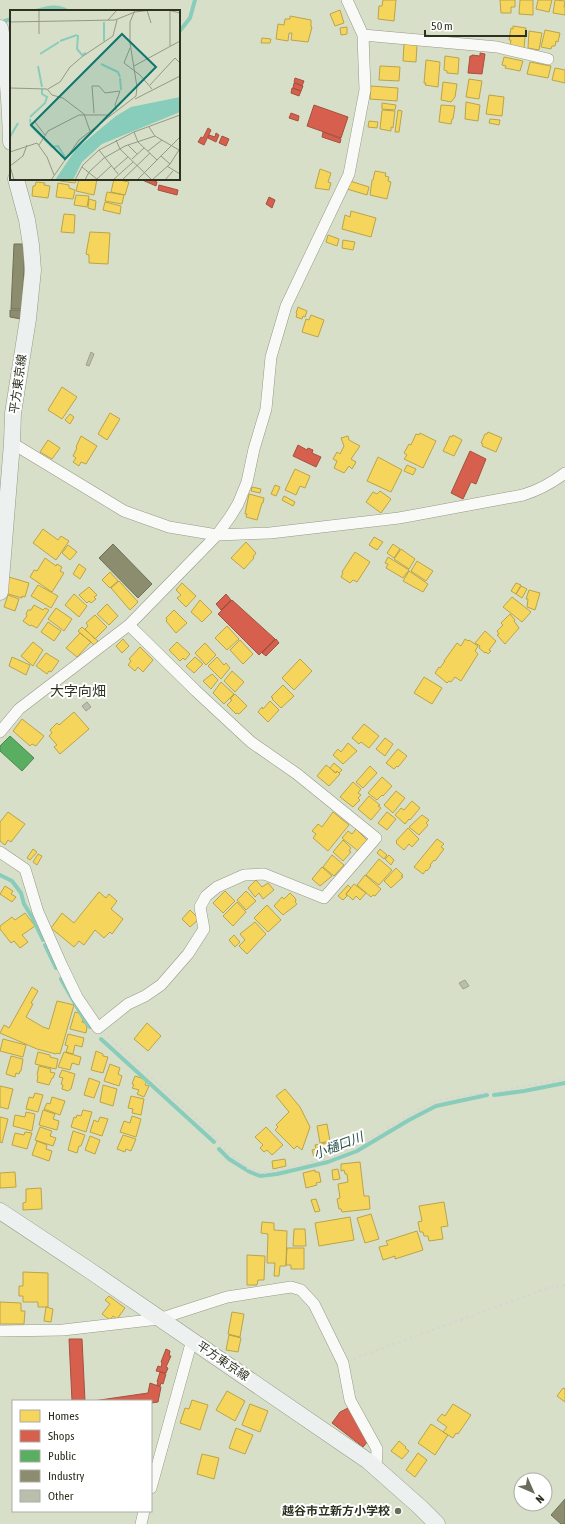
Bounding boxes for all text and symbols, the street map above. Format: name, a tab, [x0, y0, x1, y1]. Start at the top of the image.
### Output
inset map	[10, 10, 180, 180]
scale bar	[425, 12, 526, 38]
text: 50 m	[431, 19, 453, 33]
street label: 平方東京線	[7, 353, 29, 415]
district label: 大字向畑	[50, 683, 106, 699]
water label: 小樋口川	[311, 1128, 367, 1162]
street label: 平方東京線	[194, 1338, 252, 1384]
legend	[12, 1400, 152, 1512]
text: Homes	[48, 1409, 79, 1423]
text: Shops	[48, 1429, 74, 1443]
text: Public	[48, 1449, 76, 1463]
text: Industry	[48, 1469, 85, 1483]
north arrow	[513, 1472, 553, 1512]
text: Other	[48, 1489, 74, 1503]
text: N	[534, 1493, 547, 1506]
place label: 越谷市立新方小学校	[282, 1504, 390, 1518]
marker: 越谷市立新方小学校	[393, 1506, 403, 1516]

